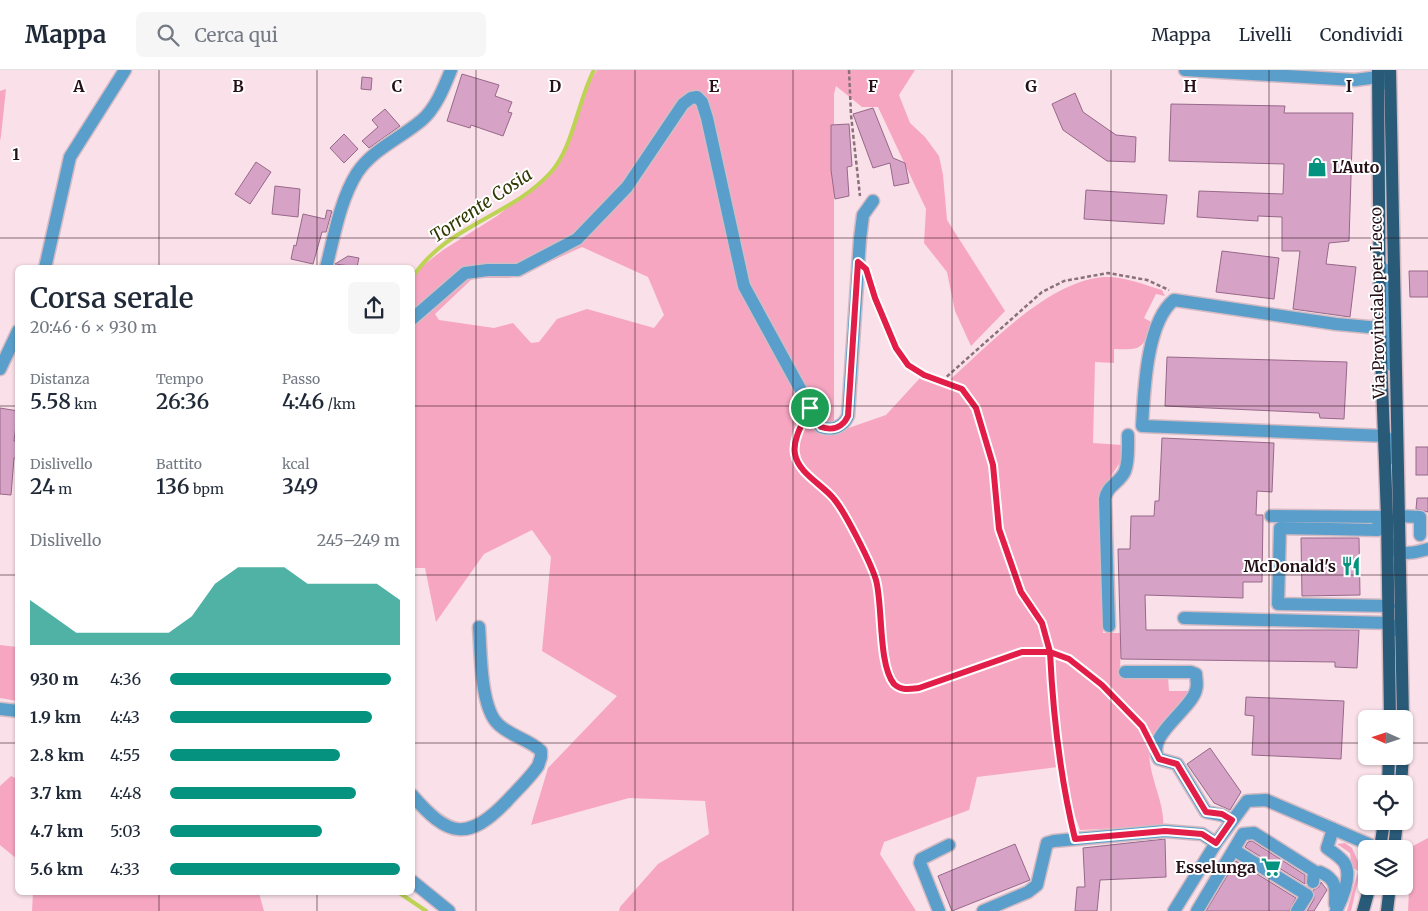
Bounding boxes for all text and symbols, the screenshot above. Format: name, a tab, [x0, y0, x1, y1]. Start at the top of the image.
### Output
search box	[136, 12, 486, 57]
text: Mappa	[25, 19, 106, 50]
icon: search	[154, 21, 182, 49]
text: Cerca qui	[194, 23, 278, 47]
text: Mappa	[1151, 23, 1211, 46]
text: Livelli	[1239, 23, 1292, 46]
text: Condividi	[1320, 23, 1403, 46]
text: A	[72, 76, 85, 96]
text: B	[232, 76, 244, 96]
text: C	[392, 76, 402, 96]
text: D	[549, 76, 561, 96]
text: E	[709, 76, 720, 96]
text: F	[868, 76, 878, 96]
text: G	[1025, 76, 1037, 96]
text: H	[1183, 76, 1197, 96]
text: I	[1346, 76, 1352, 96]
text: 1	[12, 144, 20, 164]
shop icon: L'Auto	[1306, 156, 1328, 178]
place label: L'Auto	[1332, 157, 1380, 177]
water label: Torrente Cosia	[426, 163, 536, 247]
street label: Via Provinciale per Lecco	[1365, 207, 1389, 400]
text: Corsa serale	[30, 280, 194, 316]
button: share	[348, 282, 400, 334]
text: 20:46 · 6 × 930 m	[30, 317, 157, 337]
text: Distanza	[30, 370, 90, 388]
text: Tempo	[156, 370, 203, 388]
text: Passo	[282, 370, 320, 388]
pin	[789, 387, 831, 429]
text: 5.58	[30, 388, 71, 415]
text: 26:36	[156, 388, 209, 415]
text: 4:46	[282, 388, 324, 415]
icon: arrive	[796, 394, 824, 422]
text: km	[71, 395, 97, 413]
text: /km	[324, 395, 356, 413]
text: Dislivello	[30, 455, 92, 473]
text: Battito	[156, 455, 202, 473]
text: kcal	[282, 455, 310, 473]
text: 24	[30, 473, 55, 500]
text: 136	[156, 473, 190, 500]
text: 349	[282, 473, 318, 500]
text: m	[55, 480, 72, 498]
text: bpm	[190, 480, 224, 498]
text: Dislivello	[30, 530, 101, 550]
text: 245–249 m	[317, 530, 400, 550]
restaurant icon: McDonald's	[1340, 555, 1362, 577]
place label: McDonald's	[1243, 556, 1336, 576]
text: 930 m	[30, 669, 79, 689]
text: 4:36	[110, 669, 141, 689]
text: 1.9 km	[30, 707, 81, 727]
text: 4:43	[110, 707, 140, 727]
north arrow	[1358, 710, 1412, 765]
map controls	[1358, 710, 1413, 895]
text: 2.8 km	[30, 745, 84, 765]
text: 4:55	[110, 745, 140, 765]
button: locate	[1358, 775, 1413, 830]
text: 3.7 km	[30, 783, 82, 803]
text: 4:48	[110, 783, 142, 803]
text: 4.7 km	[30, 821, 83, 841]
text: 5:03	[110, 821, 141, 841]
button: layers	[1358, 840, 1413, 895]
supermarket icon: Esselunga	[1260, 856, 1282, 878]
place label: Esselunga	[1176, 857, 1256, 877]
text: 5.6 km	[30, 859, 83, 879]
text: 4:33	[110, 859, 140, 879]

